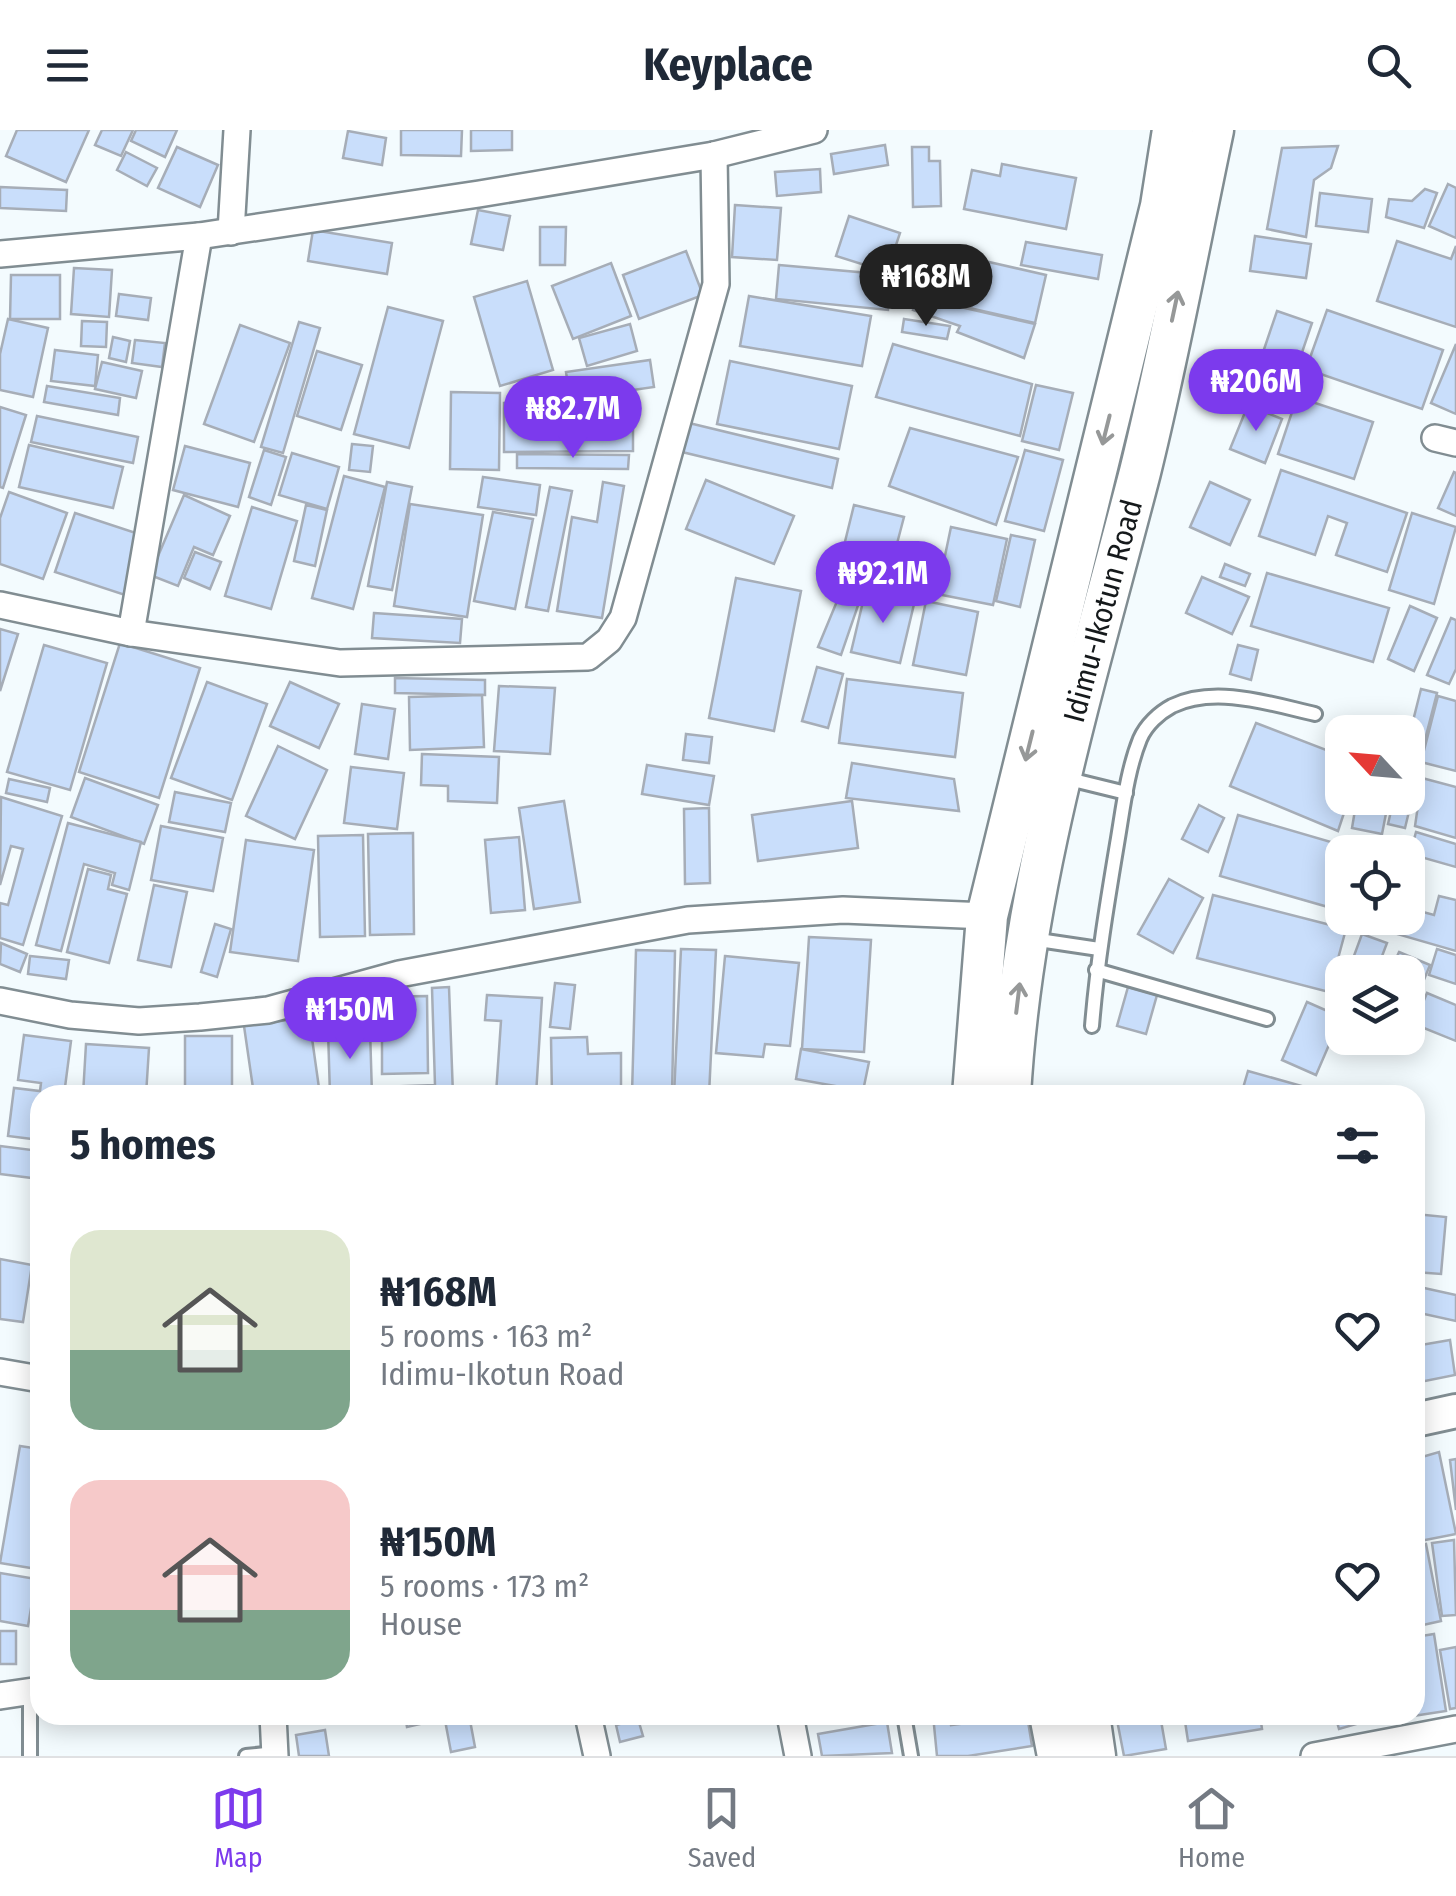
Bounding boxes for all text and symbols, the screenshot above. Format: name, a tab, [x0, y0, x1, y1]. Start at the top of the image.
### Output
icon: menu	[40, 38, 95, 93]
text: Keyplace	[643, 38, 813, 92]
icon: search	[1361, 38, 1416, 93]
pin: ₦168M	[856, 244, 996, 329]
text: ₦168M	[881, 257, 971, 295]
one-way arrow	[1167, 291, 1186, 323]
pin: ₦206M	[1186, 349, 1326, 434]
text: ₦206M	[1211, 362, 1301, 400]
pin: ₦82.7M	[492, 376, 654, 461]
text: ₦82.7M	[526, 389, 620, 427]
one-way arrow	[1096, 413, 1114, 445]
street label: Idimu-Ikotun Road	[1056, 496, 1150, 726]
pin: ₦92.1M	[802, 541, 964, 626]
text: ₦92.1M	[838, 554, 928, 592]
north arrow	[1325, 715, 1425, 815]
map controls	[1325, 715, 1425, 1055]
one-way arrow	[1019, 729, 1037, 761]
button: locate	[1325, 835, 1425, 935]
button: layers	[1325, 955, 1425, 1055]
pin: ₦150M	[280, 977, 420, 1062]
one-way arrow	[1009, 982, 1028, 1014]
text: ₦150M	[306, 990, 394, 1028]
icon: filters	[1330, 1118, 1385, 1173]
text: 5 homes	[70, 1120, 216, 1170]
text: ₦168M	[380, 1267, 497, 1317]
icon: home	[150, 1270, 270, 1390]
icon: heart	[1330, 1303, 1385, 1358]
text: 5 rooms · 163 m²	[380, 1317, 592, 1355]
text: Idimu-Ikotun Road	[380, 1355, 625, 1393]
text: ₦150M	[380, 1517, 496, 1567]
icon: home	[150, 1520, 270, 1640]
icon: heart	[1330, 1553, 1385, 1608]
text: 5 rooms · 173 m²	[380, 1567, 589, 1605]
text: House	[380, 1605, 462, 1643]
tab: Map	[211, 1781, 266, 1874]
tab: Saved	[688, 1781, 756, 1874]
tab: Home	[1178, 1781, 1245, 1874]

